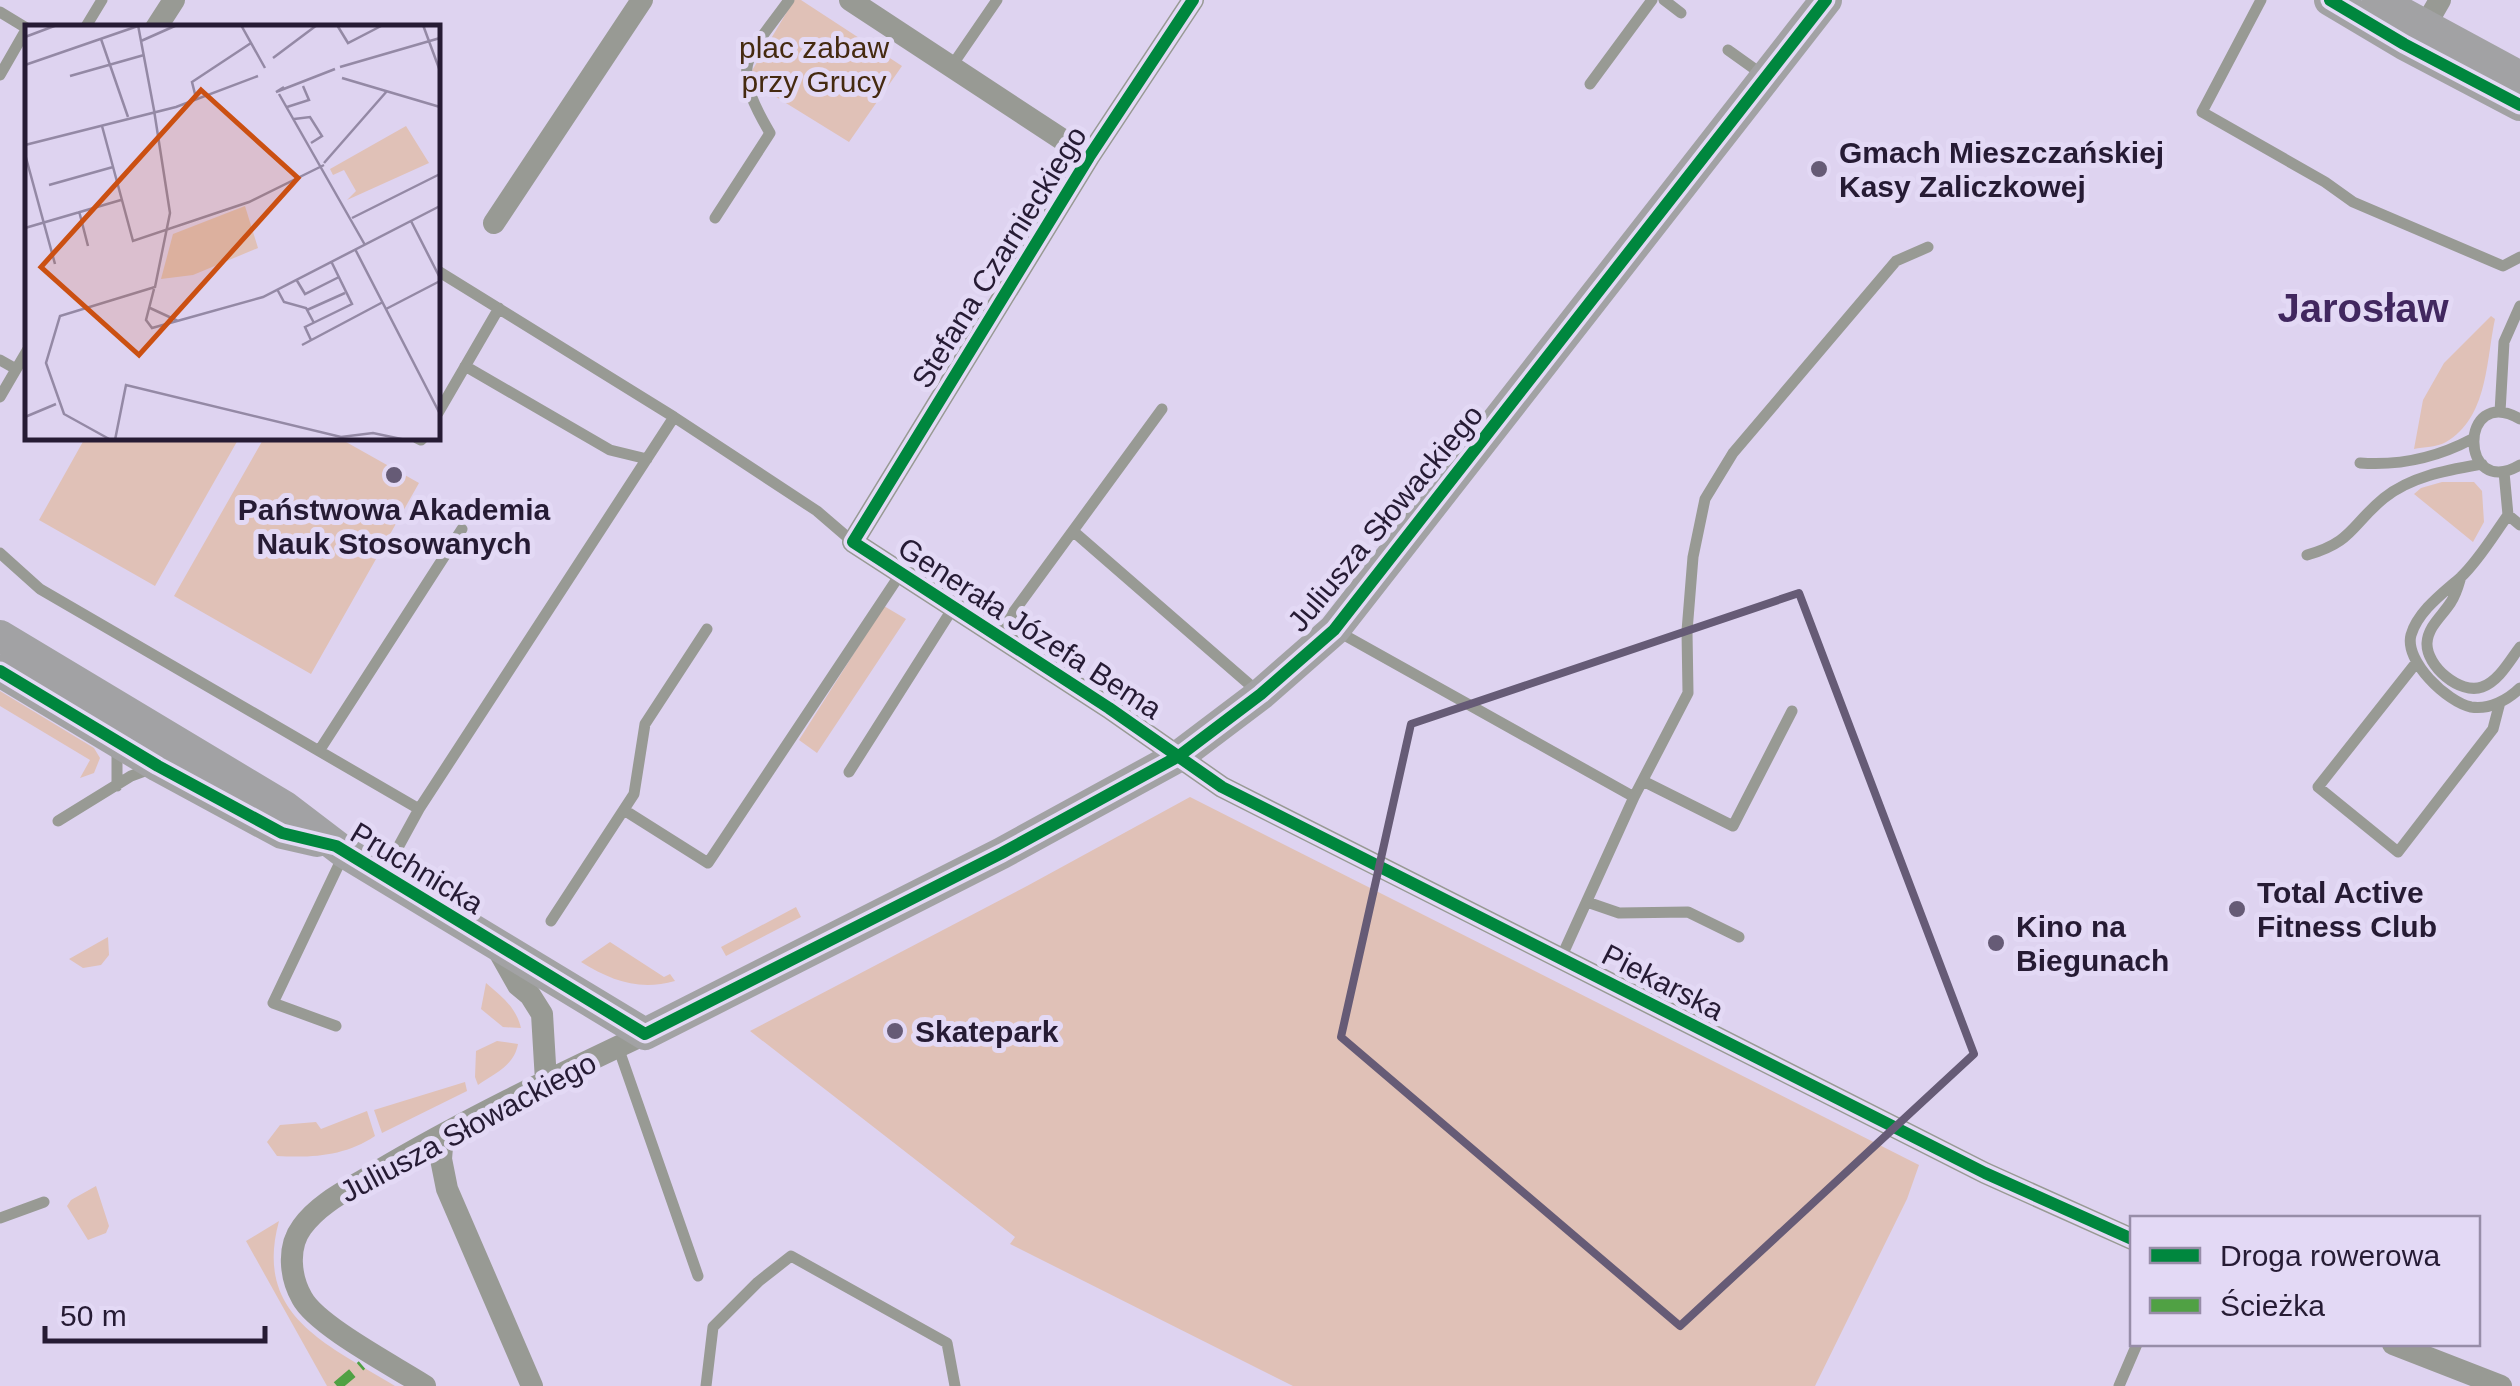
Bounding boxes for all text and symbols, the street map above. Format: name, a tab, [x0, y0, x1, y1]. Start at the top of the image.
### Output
inset map	[25, 25, 440, 440]
park label: plac zabaw przy Grucy	[739, 31, 889, 98]
street label: Stefana Czarnieckiego	[905, 120, 1093, 394]
place label: Gmach Mieszczańskiej Kasy Zaliczkowej	[1839, 136, 2164, 203]
marker: Gmach Mieszczańskiej Kasy Zaliczkowej	[1808, 158, 1830, 180]
district label: Jarosław	[2277, 286, 2449, 330]
street label: Juliusza Słowackiego	[1281, 398, 1489, 638]
marker: Państwowa Akademia Nauk Stosowanych	[383, 464, 405, 486]
place label: Państwowa Akademia Nauk Stosowanych	[238, 493, 550, 560]
street label: Generała Józefa Bema	[892, 531, 1168, 726]
street label: Pruchnicka	[345, 816, 489, 921]
place label: Total Active Fitness Club	[2257, 876, 2437, 943]
marker: Total Active Fitness Club	[2226, 898, 2248, 920]
place label: Kino na Biegunach	[2016, 910, 2169, 977]
marker: Kino na Biegunach	[1985, 932, 2007, 954]
street label: Piekarska	[1597, 937, 1729, 1027]
place label: Skatepark	[915, 1015, 1059, 1048]
marker: Skatepark	[884, 1020, 906, 1042]
street label: Juliusza Słowackiego	[334, 1045, 602, 1209]
legend	[2130, 1216, 2480, 1346]
text: Droga rowerowa	[2220, 1239, 2440, 1272]
scale bar	[45, 1281, 265, 1343]
text: Ścieżka	[2220, 1289, 2325, 1322]
text: 50 m	[60, 1299, 127, 1332]

